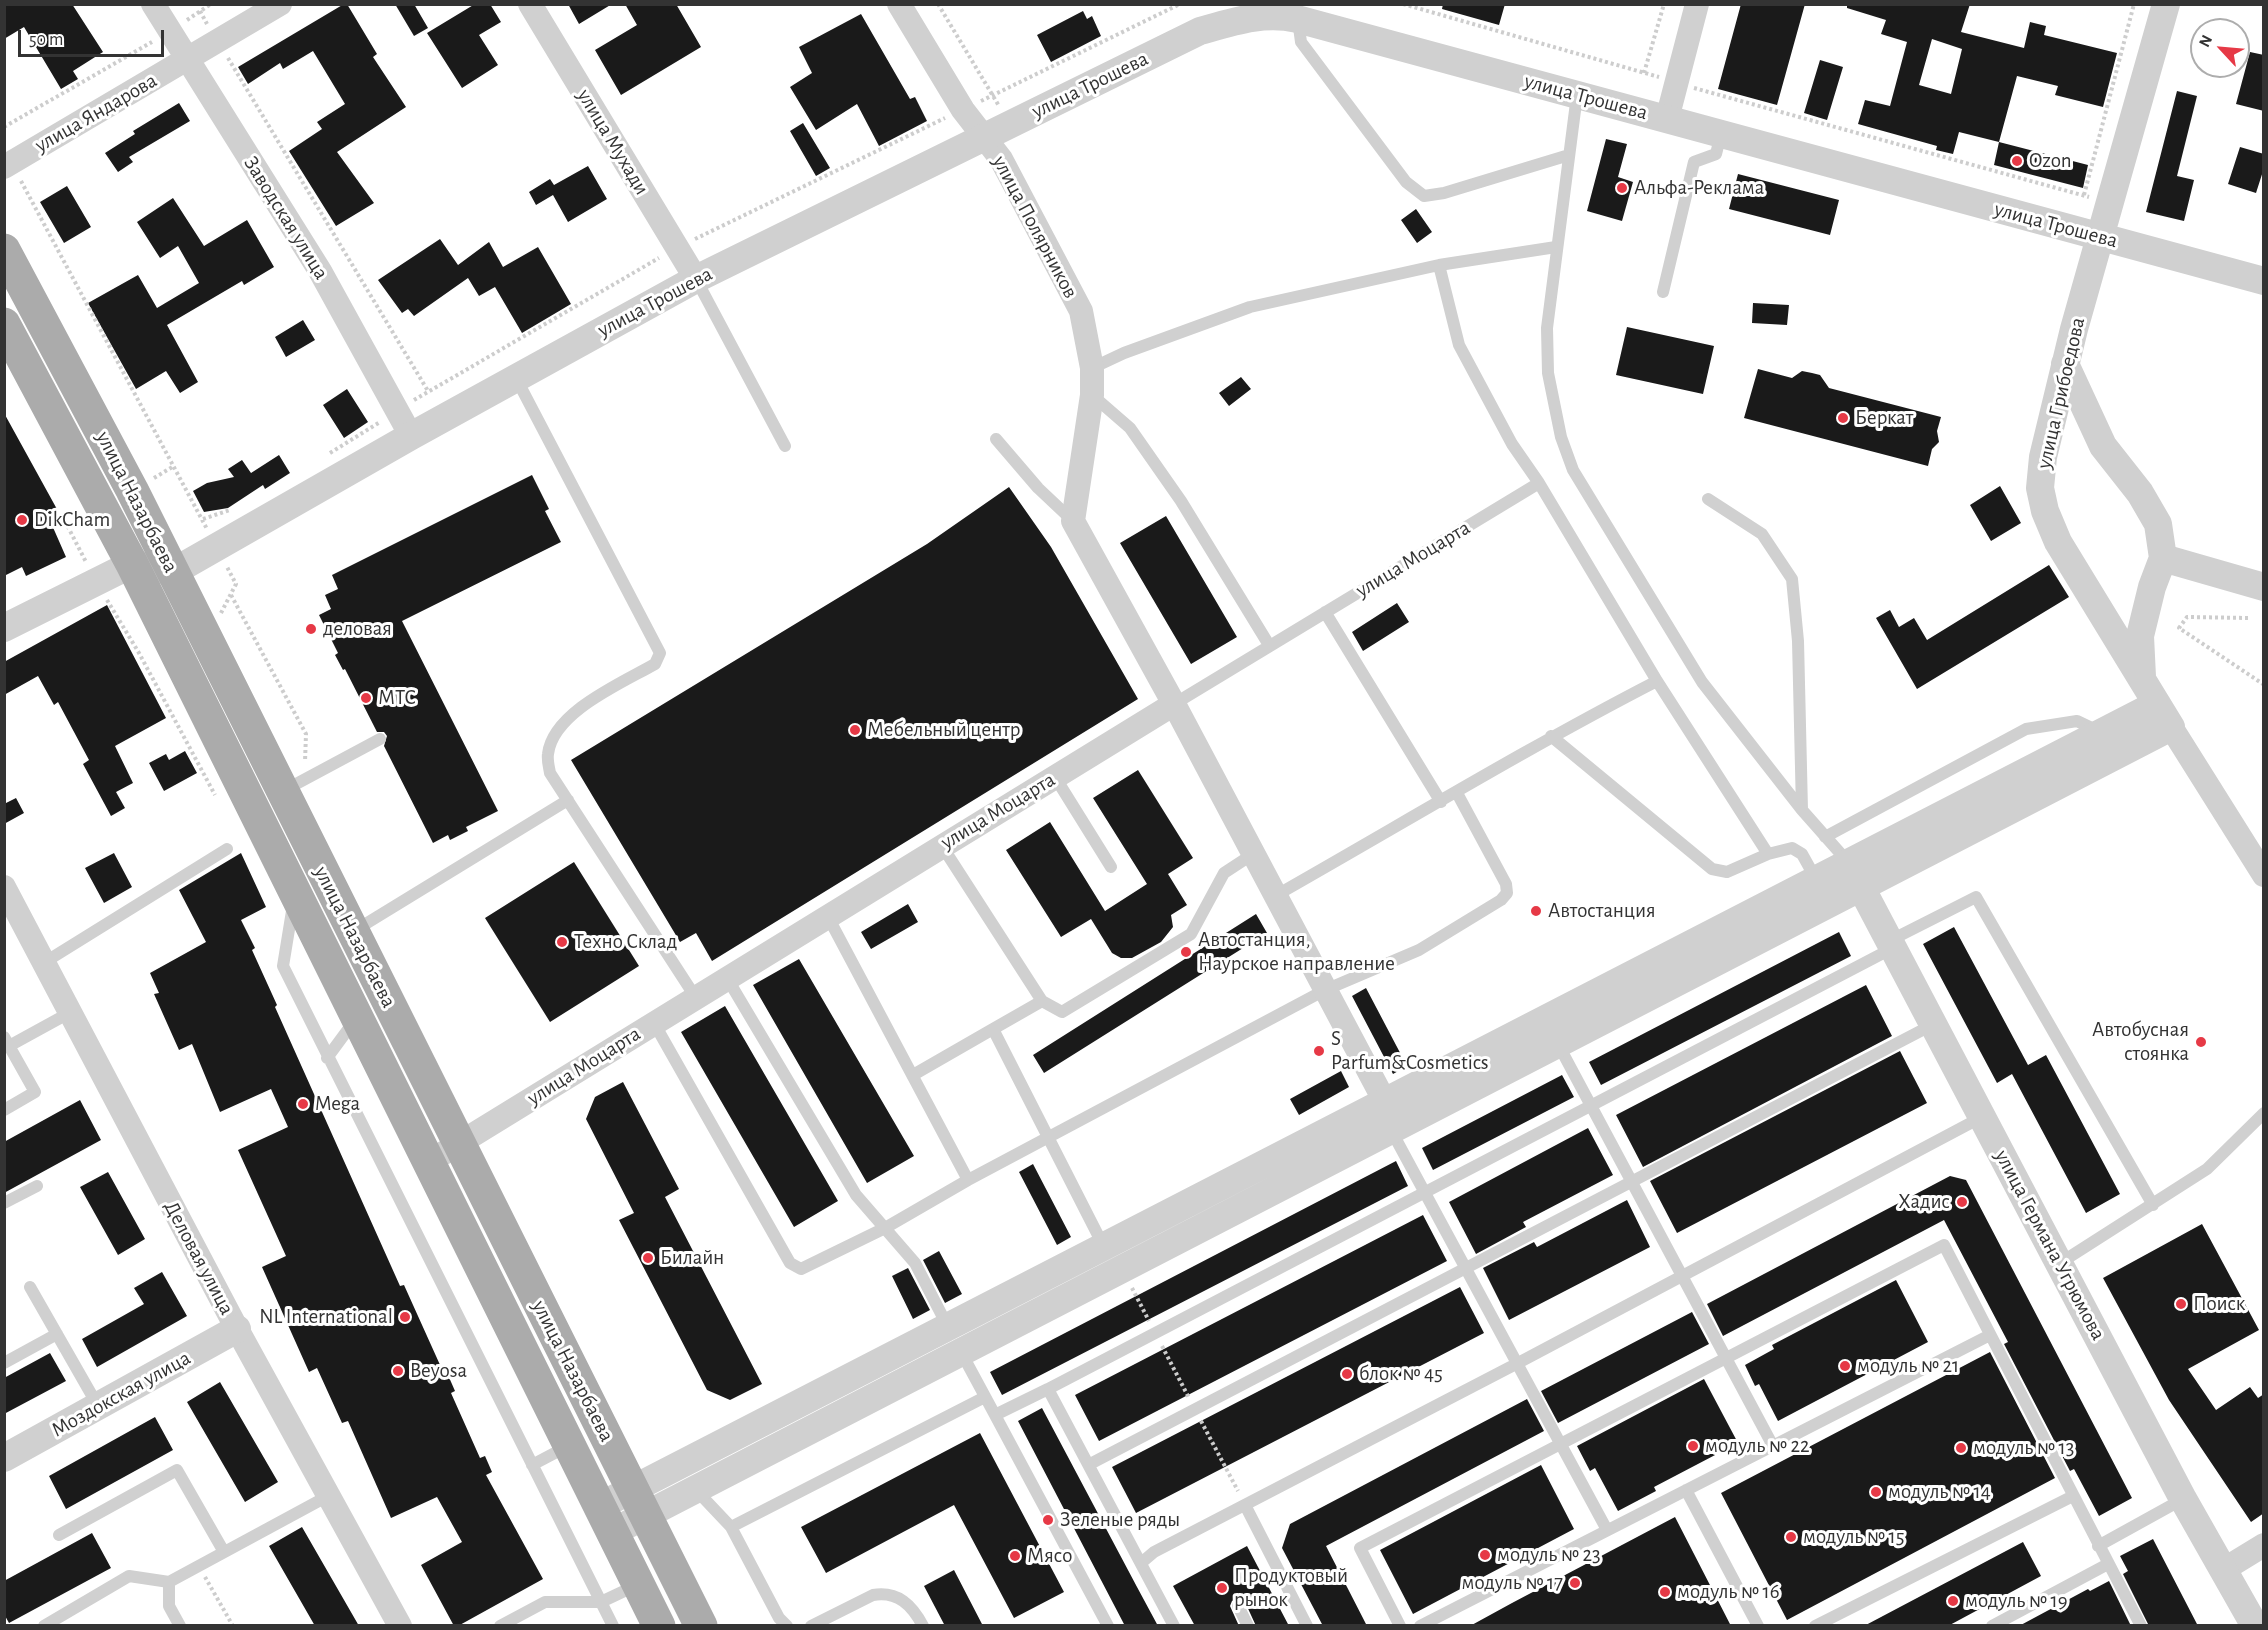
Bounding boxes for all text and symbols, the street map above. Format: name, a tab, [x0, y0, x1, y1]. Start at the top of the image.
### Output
scale bar	[21, 18, 166, 56]
north arrow	[2190, 18, 2250, 78]
text: 50 m	[29, 31, 63, 49]
text: N	[2196, 32, 2215, 49]
street label: улица Трошева	[1028, 46, 1152, 124]
street label: улица Яндарова	[31, 68, 161, 158]
street label: улица Трошева	[1522, 68, 1650, 126]
street label: улица Мухади	[571, 84, 655, 200]
place label: Ozon	[2029, 148, 2072, 174]
street label: улица Полярников	[987, 151, 1083, 303]
street label: Заводская улица	[238, 152, 334, 284]
marker: Ozon	[2010, 154, 2024, 168]
place label: Альфа-Реклама	[1634, 175, 1764, 201]
marker: Альфа-Реклама	[1615, 181, 1629, 195]
street label: улица Трошева	[1992, 196, 2120, 254]
street label: улица Трошева	[593, 261, 717, 343]
street label: улица Грибоедова	[2031, 315, 2091, 471]
place label: Беркат	[1855, 405, 1913, 431]
marker: Беркат	[1836, 411, 1850, 425]
street label: улица Назарбаева	[91, 427, 183, 577]
place label: DikCham	[34, 507, 110, 533]
marker: DikCham	[15, 513, 29, 527]
street label: улица Моцарта	[1351, 515, 1475, 603]
place label: деловая	[323, 616, 392, 642]
marker: деловая	[304, 622, 318, 636]
place label: МТС	[378, 685, 416, 711]
marker: МТС	[359, 691, 373, 705]
place label: Мебельный центр	[867, 717, 1020, 743]
marker: Мебельный центр	[848, 723, 862, 737]
street label: улица Моцарта	[936, 767, 1060, 855]
street label: улица Назарбаева	[309, 862, 401, 1012]
place label: Автостанция	[1548, 898, 1656, 924]
marker: Автостанция	[1529, 904, 1543, 918]
place label: Автостанция, Наурское направление	[1198, 927, 1395, 977]
place label: Техно Склад	[574, 929, 677, 955]
marker: Техно Склад	[555, 935, 569, 949]
marker: Автостанция, Наурское направление	[1179, 945, 1193, 959]
place label: Автобусная стоянка	[2092, 1017, 2189, 1067]
street label: улица Моцарта	[523, 1021, 645, 1111]
place label: S Parfum&Cosmetics	[1331, 1026, 1489, 1076]
marker: Автобусная стоянка	[2194, 1035, 2208, 1049]
marker: S Parfum&Cosmetics	[1312, 1044, 1326, 1058]
place label: Mega	[315, 1091, 360, 1117]
marker: Mega	[296, 1097, 310, 1111]
street label: улица Германа Угрюмова	[1989, 1146, 2111, 1344]
place label: Хадис	[1898, 1189, 1950, 1215]
marker: Хадис	[1955, 1195, 1969, 1209]
street label: Деловая улица	[158, 1197, 240, 1319]
place label: Билайн	[660, 1245, 724, 1271]
marker: Билайн	[641, 1251, 655, 1265]
place label: Поиск	[2193, 1291, 2245, 1317]
street label: улица Назарбаева	[527, 1296, 619, 1446]
marker: Поиск	[2174, 1297, 2188, 1311]
place label: NL International	[259, 1304, 393, 1330]
marker: NL International	[398, 1310, 412, 1324]
street label: Моздокская улица	[47, 1345, 195, 1443]
place label: модуль № 21	[1857, 1353, 1959, 1379]
place label: Beyosa	[410, 1358, 467, 1384]
marker: модуль № 21	[1838, 1359, 1852, 1373]
place label: блок № 45	[1359, 1361, 1443, 1387]
marker: Beyosa	[391, 1364, 405, 1378]
marker: блок № 45	[1340, 1367, 1354, 1381]
place label: модуль № 22	[1705, 1433, 1810, 1459]
place label: модуль № 13	[1973, 1435, 2074, 1461]
marker: модуль № 22	[1686, 1439, 1700, 1453]
marker: модуль № 13	[1954, 1441, 1968, 1455]
place label: модуль № 14	[1888, 1479, 1991, 1505]
marker: модуль № 14	[1869, 1485, 1883, 1499]
place label: Зеленые ряды	[1060, 1507, 1180, 1533]
marker: Зеленые ряды	[1041, 1513, 1055, 1527]
place label: модуль № 15	[1803, 1524, 1905, 1550]
marker: модуль № 15	[1784, 1530, 1798, 1544]
place label: модуль № 23	[1497, 1542, 1601, 1568]
place label: Мясо	[1027, 1543, 1072, 1569]
marker: модуль № 23	[1478, 1548, 1492, 1562]
marker: Мясо	[1008, 1549, 1022, 1563]
place label: Продуктовый рынок	[1234, 1563, 1348, 1613]
place label: модуль № 17	[1461, 1570, 1563, 1596]
marker: модуль № 17	[1568, 1576, 1582, 1590]
place label: модуль № 16	[1677, 1579, 1780, 1605]
marker: Продуктовый рынок	[1215, 1581, 1229, 1595]
marker: модуль № 16	[1658, 1585, 1672, 1599]
place label: модуль № 19	[1965, 1588, 2068, 1614]
marker: модуль № 19	[1946, 1594, 1960, 1608]

